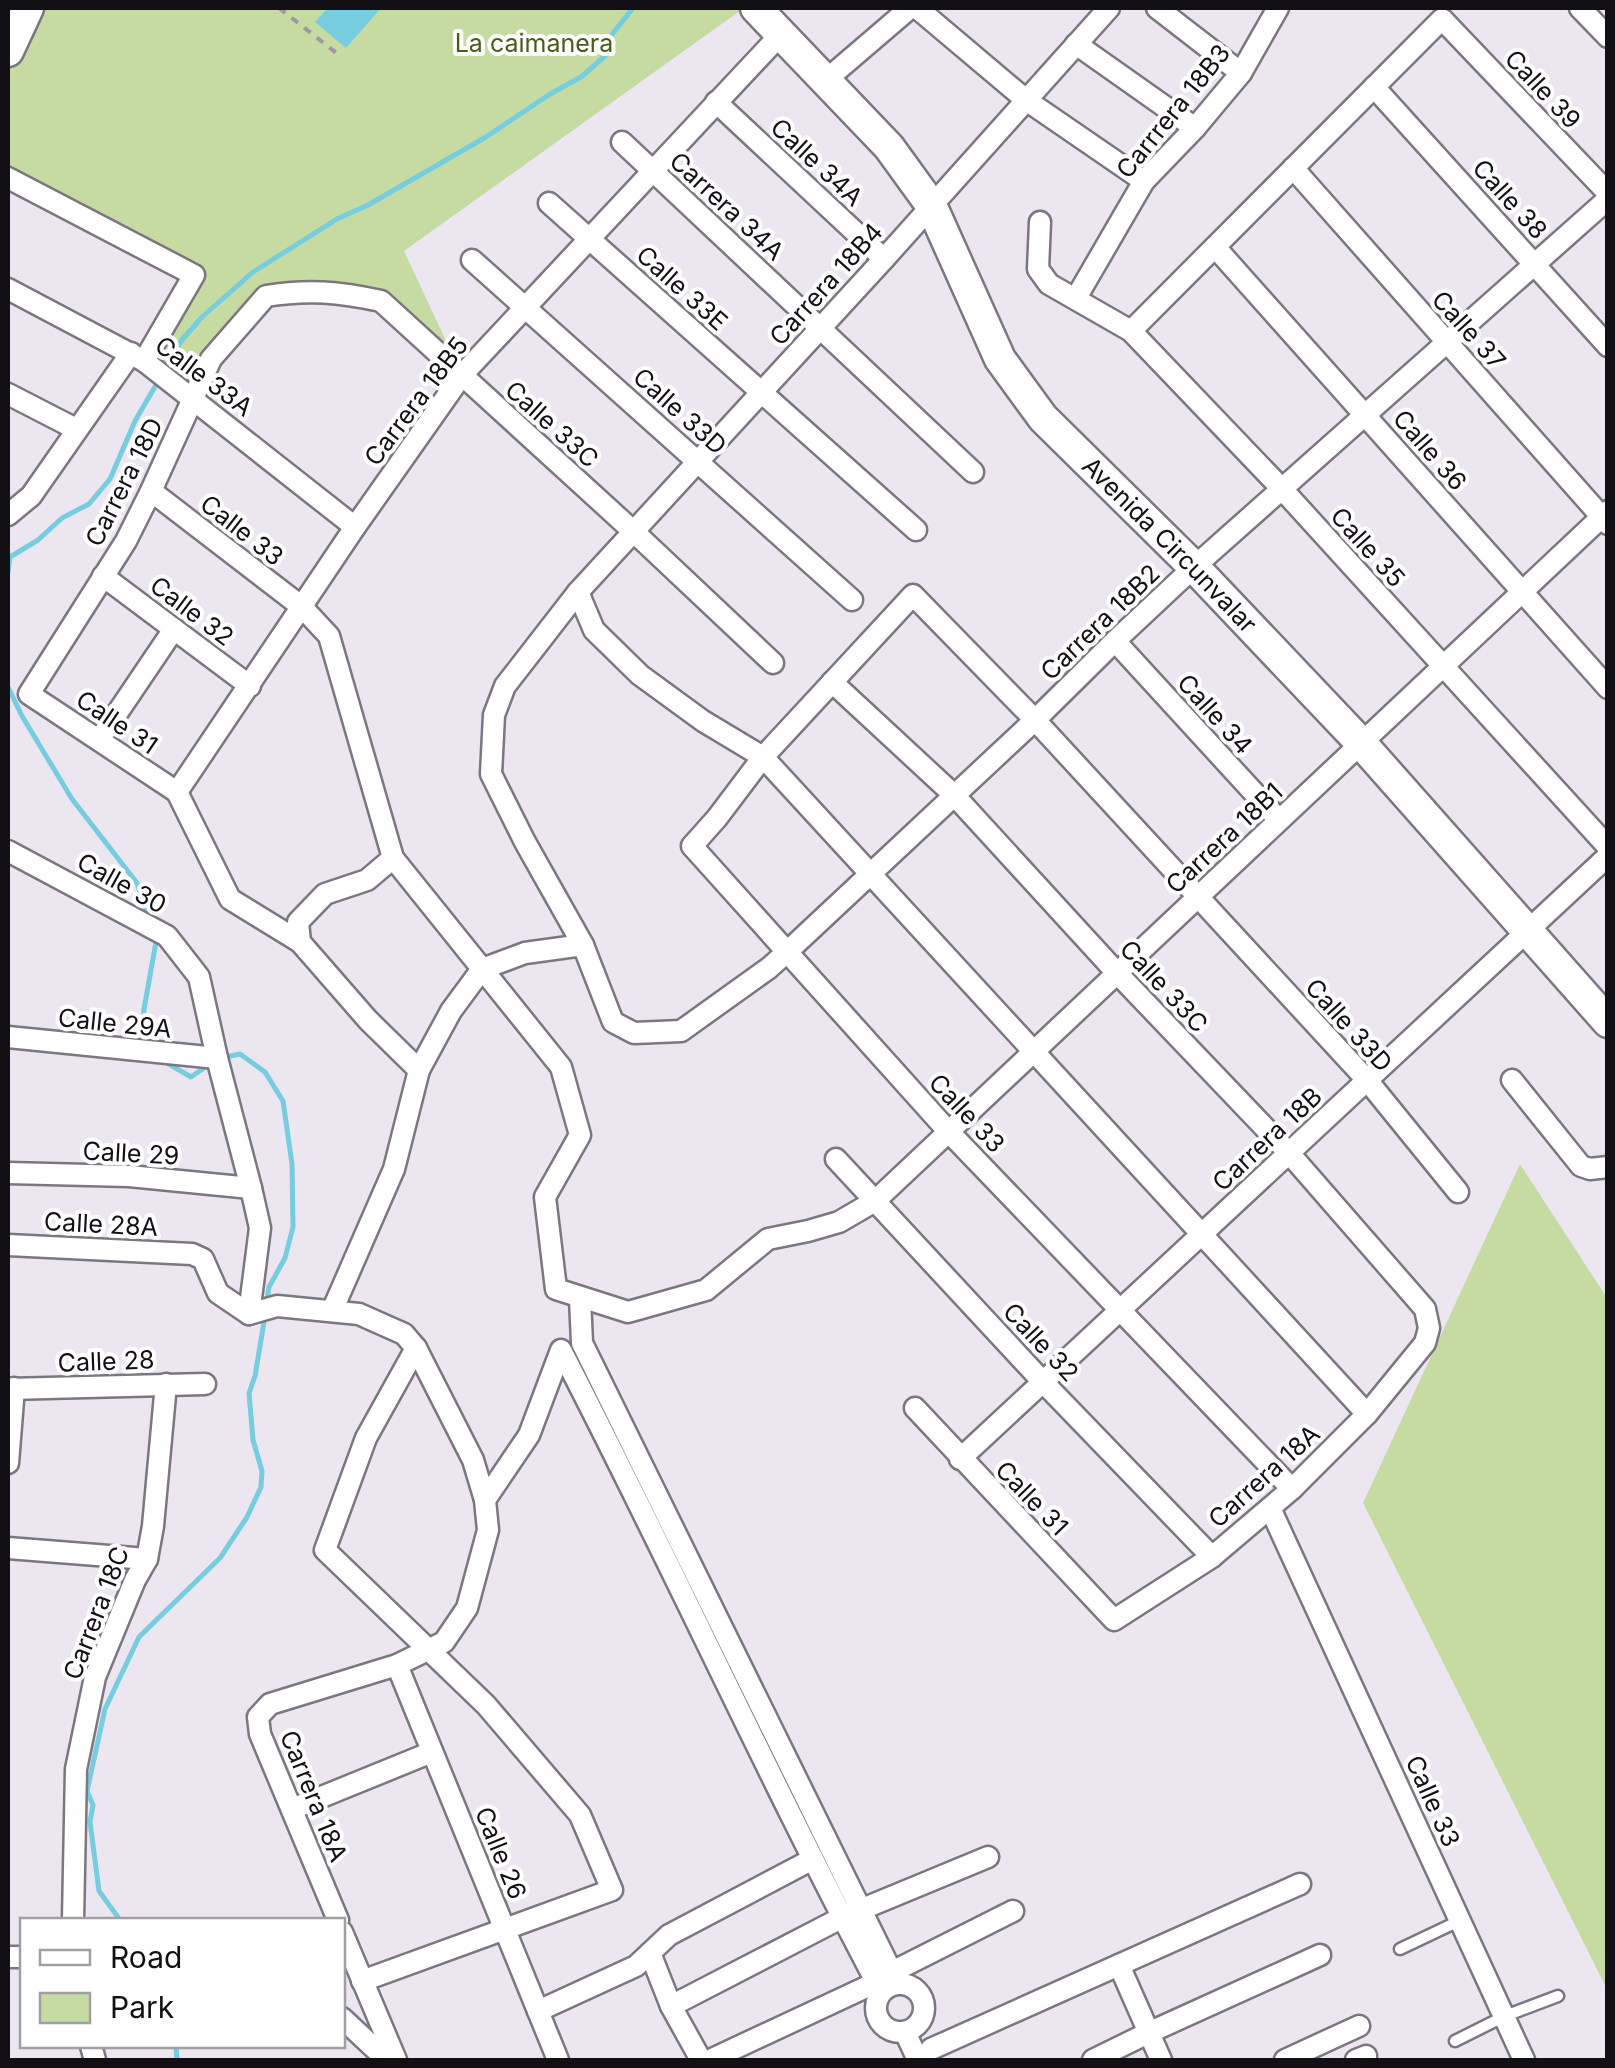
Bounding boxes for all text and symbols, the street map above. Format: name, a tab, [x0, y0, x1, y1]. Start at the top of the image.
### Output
park label: La caimanera	[455, 28, 613, 58]
street label: Carrrera 18B3	[1110, 38, 1236, 184]
street label: Calle 39	[1499, 43, 1587, 135]
street label: Calle 34A	[765, 112, 869, 212]
street label: Carrera 34A	[664, 146, 790, 266]
street label: Calle 38	[1466, 153, 1554, 245]
street label: Carrera 18B4	[763, 217, 889, 351]
street label: Calle 33E	[630, 239, 734, 337]
street label: Calle 37	[1426, 284, 1512, 376]
street label: Calle 33A	[149, 330, 259, 422]
street label: Carrera 18B5	[358, 331, 474, 471]
street label: Calle 33D	[627, 361, 733, 461]
street label: Calle 33C	[499, 374, 605, 474]
street label: Calle 36	[1387, 404, 1473, 496]
street label: Carrera 18D	[79, 413, 169, 551]
street label: Avenida Circunvalar	[1076, 451, 1263, 639]
street label: Calle 33	[195, 488, 289, 572]
street label: Calle 35	[1325, 501, 1411, 593]
street label: Carrera 18B2	[1034, 558, 1166, 686]
street label: Calle 32	[144, 570, 240, 652]
street label: Calle 34	[1171, 668, 1259, 760]
street label: Calle 31	[71, 684, 163, 760]
street label: Carrera 18B1	[1160, 776, 1288, 900]
street label: Calle 30	[72, 846, 172, 920]
street label: Calle 33C	[1114, 934, 1214, 1038]
street label: Calle 33D	[1299, 972, 1399, 1078]
street label: Calle 29A	[57, 1002, 173, 1044]
street label: Calle 33	[923, 1067, 1011, 1159]
street label: Carrera 18B	[1206, 1081, 1328, 1197]
street label: Calle 29	[82, 1135, 180, 1171]
street label: Calle 28A	[43, 1206, 159, 1242]
street label: Calle 32	[997, 1296, 1085, 1388]
street label: Calle 28	[57, 1344, 155, 1378]
street label: Carrera 18A	[1202, 1418, 1326, 1534]
street label: Calle 31	[989, 1455, 1075, 1541]
street label: Carrera 18C	[57, 1542, 135, 1684]
street label: Carrera 18A	[274, 1726, 354, 1866]
street label: Calle 33	[1400, 1751, 1466, 1851]
street label: Calle 26	[469, 1803, 533, 1903]
legend	[20, 1918, 345, 2048]
text: Road	[110, 1939, 182, 1975]
text: Park	[110, 1989, 175, 2025]

